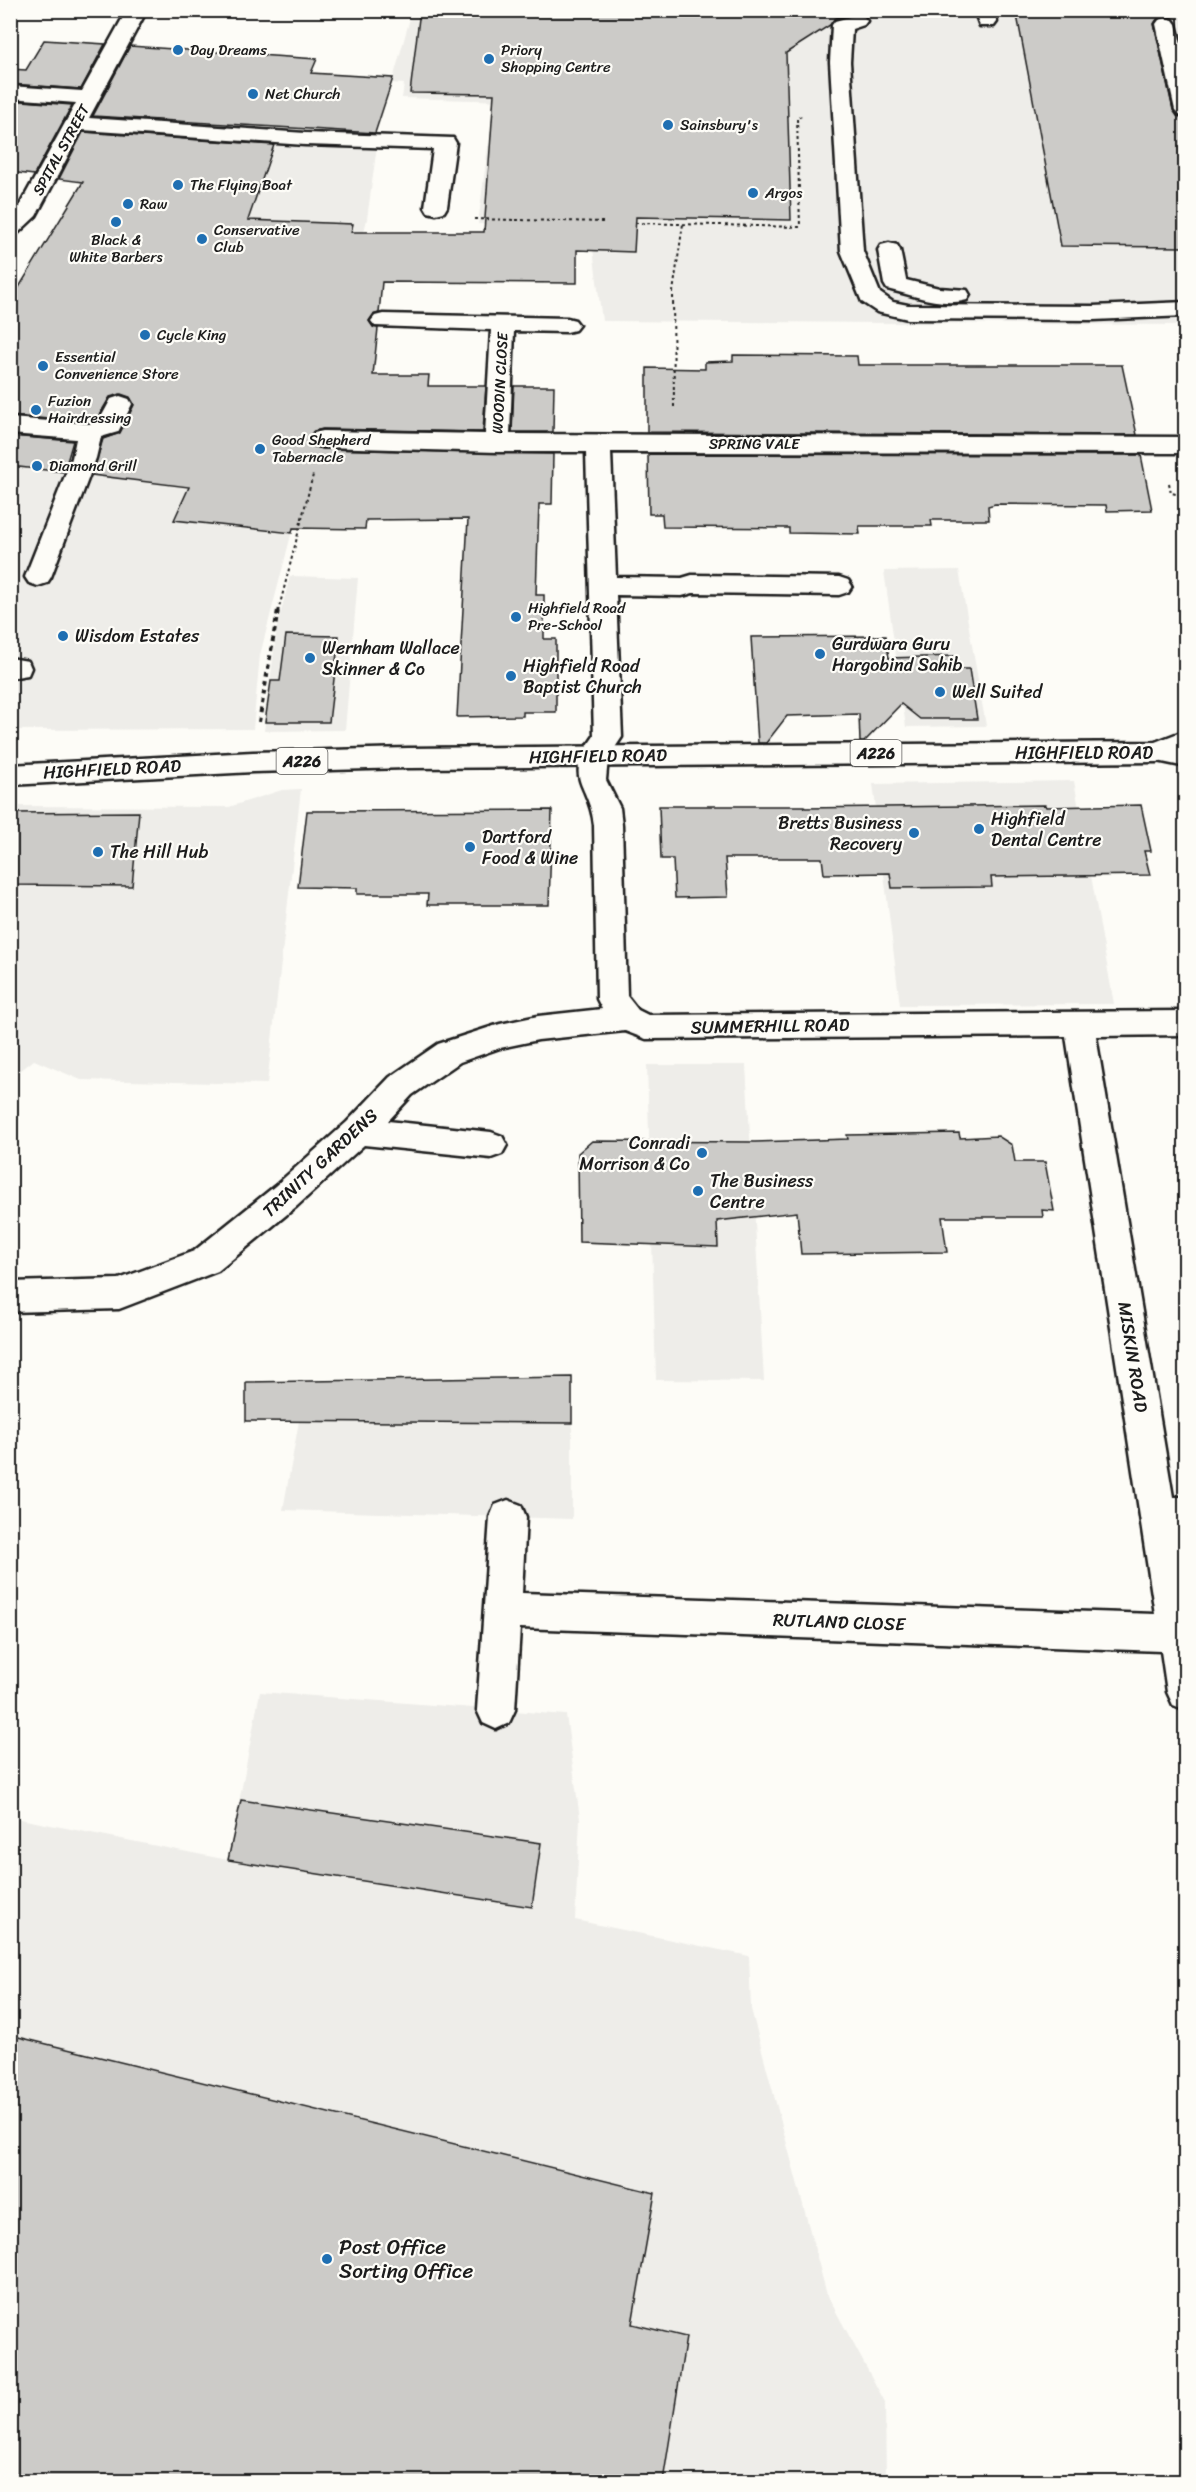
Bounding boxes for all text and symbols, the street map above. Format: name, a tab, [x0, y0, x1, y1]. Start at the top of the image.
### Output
place label: Day Dreams	[190, 37, 267, 63]
place label: Priory Shopping Centre	[501, 37, 611, 80]
marker: Day Dreams	[171, 43, 185, 57]
marker: Priory Shopping Centre	[482, 52, 496, 66]
place label: Net Church	[265, 81, 340, 107]
marker: Net Church	[246, 87, 260, 101]
street label: SPITAL STREET	[25, 99, 97, 200]
place label: Sainsbury's	[680, 112, 759, 138]
marker: Sainsbury's	[661, 118, 675, 132]
place label: The Flying Boat	[190, 172, 293, 198]
marker: The Flying Boat	[171, 178, 185, 192]
place label: Argos	[764, 180, 803, 206]
marker: Argos	[746, 186, 760, 200]
place label: Raw	[140, 191, 168, 217]
marker: Raw	[121, 197, 135, 211]
marker: Black & White Barbers	[109, 215, 123, 229]
place label: Conservative Club	[214, 217, 300, 260]
place label: Black & White Barbers	[69, 227, 163, 270]
marker: Conservative Club	[195, 232, 209, 246]
place label: Cycle King	[157, 322, 227, 348]
marker: Cycle King	[138, 328, 152, 342]
street label: WOODIN CLOSE	[484, 330, 516, 434]
place label: Essential Convenience Store	[55, 344, 179, 387]
marker: Essential Convenience Store	[36, 359, 50, 373]
place label: Fuzion Hairdressing	[48, 388, 132, 431]
marker: Fuzion Hairdressing	[29, 403, 43, 417]
place label: Good Shepherd Tabernacle	[272, 427, 372, 470]
street label: SPRING VALE	[709, 431, 801, 457]
marker: Good Shepherd Tabernacle	[253, 442, 267, 456]
place label: Diamond Grill	[49, 453, 137, 479]
marker: Diamond Grill	[30, 459, 44, 473]
place label: Highfield Road Pre-School	[528, 595, 626, 638]
marker: Highfield Road Pre-School	[509, 610, 523, 624]
place label: Wisdom Estates	[75, 620, 200, 652]
place label: Gurdwara Guru Hargobind Sahib	[832, 628, 963, 681]
marker: Wisdom Estates	[56, 629, 70, 643]
place label: Wernham Wallace Skinner & Co	[322, 632, 460, 685]
marker: Gurdwara Guru Hargobind Sahib	[813, 647, 827, 661]
place label: Highfield Road Baptist Church	[523, 650, 642, 703]
marker: Wernham Wallace Skinner & Co	[303, 651, 317, 665]
marker: Highfield Road Baptist Church	[504, 669, 518, 683]
place label: Well Suited	[952, 676, 1043, 708]
marker: Well Suited	[933, 685, 947, 699]
street label: HIGHFIELD ROAD	[1015, 737, 1153, 769]
street label: HIGHFIELD ROAD	[529, 739, 667, 773]
road number: A226	[850, 740, 902, 766]
road number: A226	[276, 748, 328, 774]
street label: HIGHFIELD ROAD	[42, 749, 182, 789]
place label: Highfield Dental Centre	[991, 803, 1102, 856]
place label: Bretts Business Recovery	[778, 807, 903, 860]
place label: Dartford Food & Wine	[482, 821, 578, 874]
marker: Highfield Dental Centre	[972, 822, 986, 836]
marker: Bretts Business Recovery	[907, 826, 921, 840]
place label: The Hill Hub	[110, 836, 208, 868]
marker: Dartford Food & Wine	[463, 840, 477, 854]
marker: The Hill Hub	[91, 845, 105, 859]
street label: SUMMERHILL ROAD	[690, 1009, 850, 1043]
street label: TRINITY GARDENS	[254, 1100, 386, 1226]
place label: Conradi Morrison & Co	[579, 1127, 691, 1180]
marker: Conradi Morrison & Co	[695, 1146, 709, 1160]
place label: The Business Centre	[710, 1165, 814, 1218]
marker: The Business Centre	[691, 1184, 705, 1198]
street label: MISKIN ROAD	[1108, 1299, 1158, 1415]
street label: RUTLAND CLOSE	[772, 1604, 907, 1640]
place label: Post Office Sorting Office	[339, 2228, 473, 2290]
marker: Post Office Sorting Office	[320, 2252, 334, 2266]

